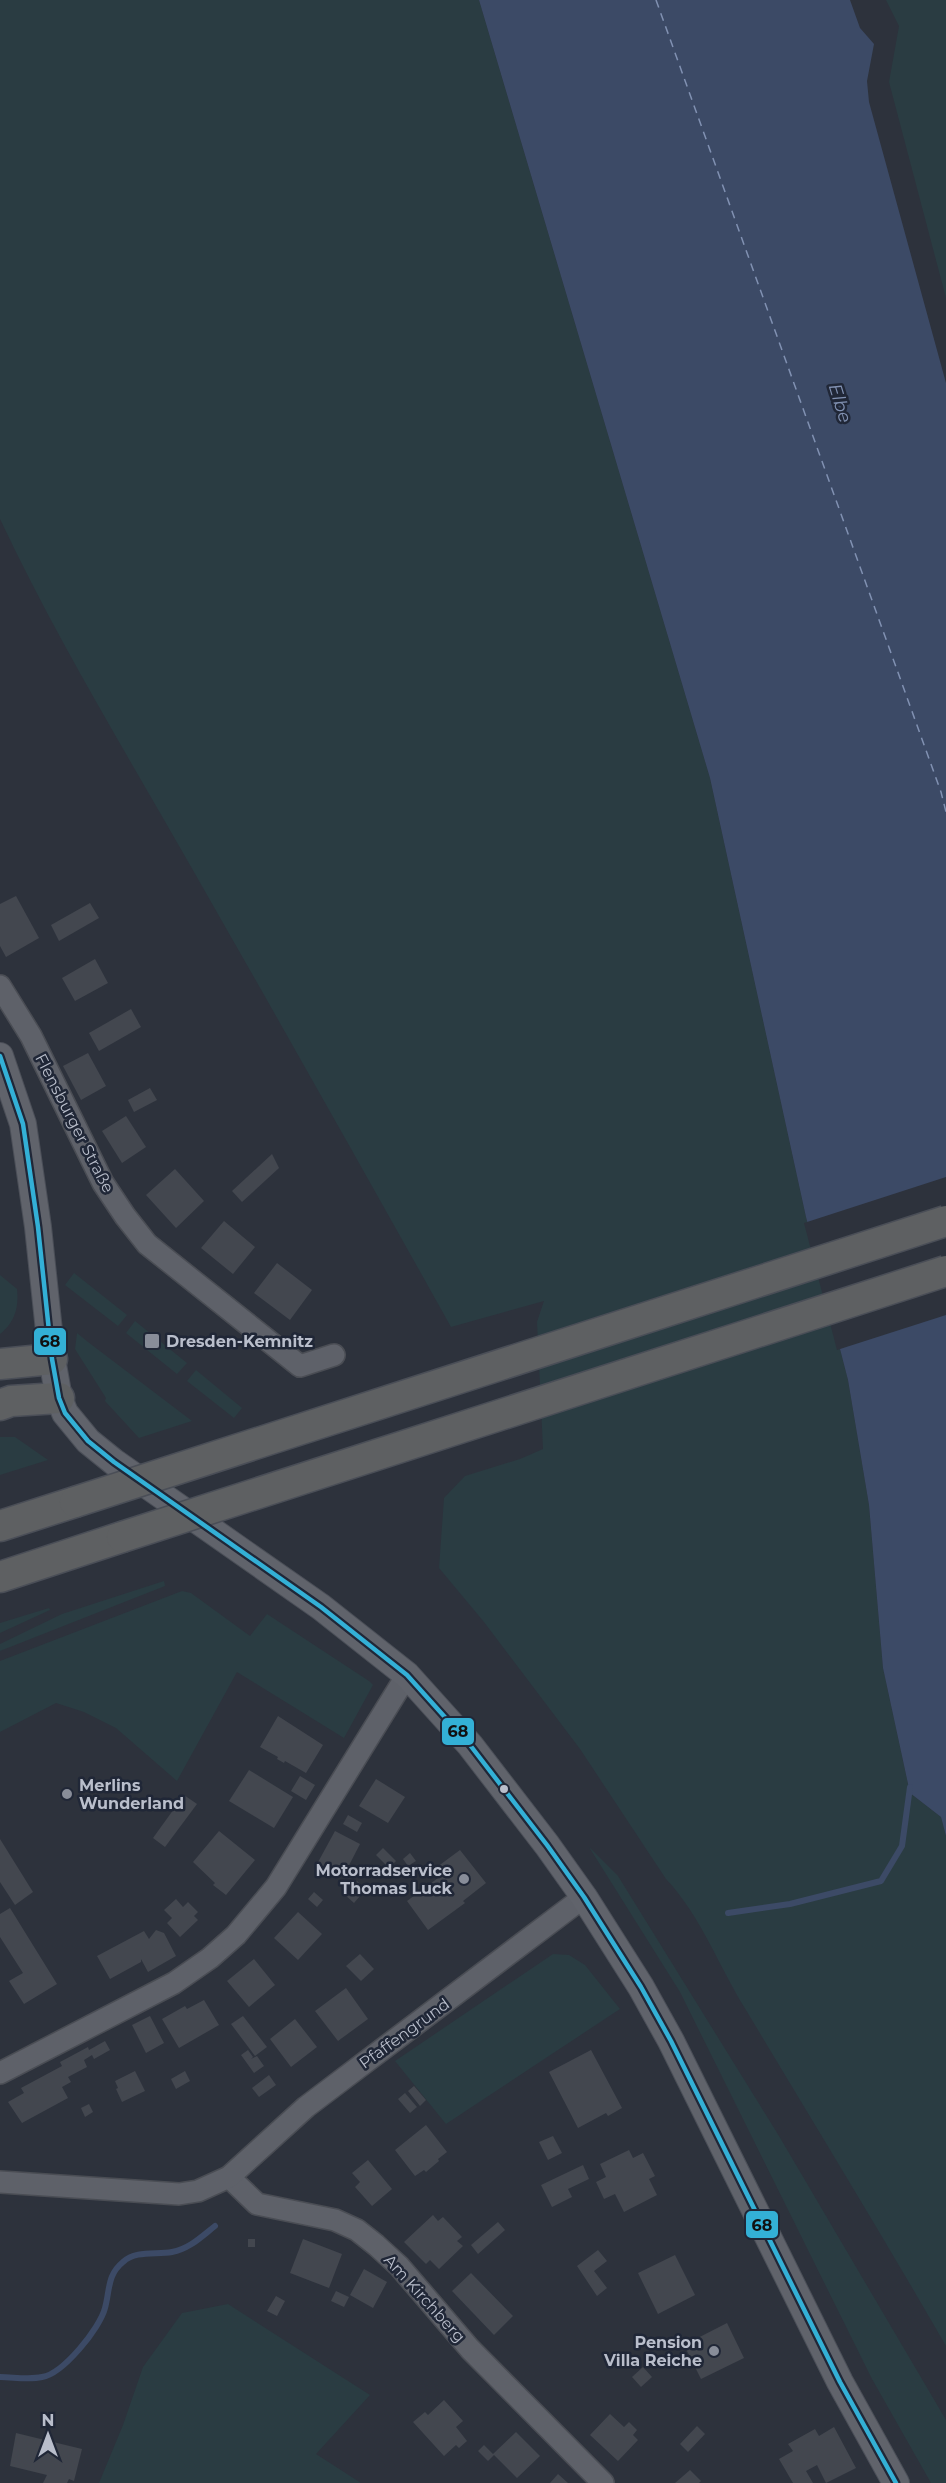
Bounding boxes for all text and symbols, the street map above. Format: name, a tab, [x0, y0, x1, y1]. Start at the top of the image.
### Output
water label: Elbe	[824, 381, 856, 425]
street label: Flensburger Straße	[31, 1050, 118, 1196]
line badge: 68	[33, 1327, 67, 1356]
text: 68	[40, 1332, 60, 1351]
marker: Dresden-Kemnitz	[143, 1332, 161, 1350]
place label: Dresden-Kemnitz	[166, 1332, 313, 1351]
line badge: 68	[441, 1717, 475, 1746]
text: 68	[448, 1722, 468, 1741]
place label: Merlins Wunderland	[79, 1776, 184, 1813]
unlabelled marker	[498, 1783, 510, 1795]
marker: Merlins Wunderland	[60, 1787, 74, 1801]
place label: Motorradservice Thomas Luck	[315, 1861, 453, 1898]
marker: Motorradservice Thomas Luck	[457, 1872, 471, 1886]
street label: Pfaffengrund	[355, 1994, 453, 2073]
line badge: 68	[745, 2210, 779, 2239]
text: 68	[752, 2216, 772, 2235]
street label: Am Kirchberg	[380, 2250, 469, 2346]
place label: Pension Villa Reiche	[603, 2333, 702, 2370]
marker: Pension Villa Reiche	[707, 2344, 721, 2358]
north arrow	[18, 2405, 78, 2465]
text: N	[42, 2411, 54, 2430]

